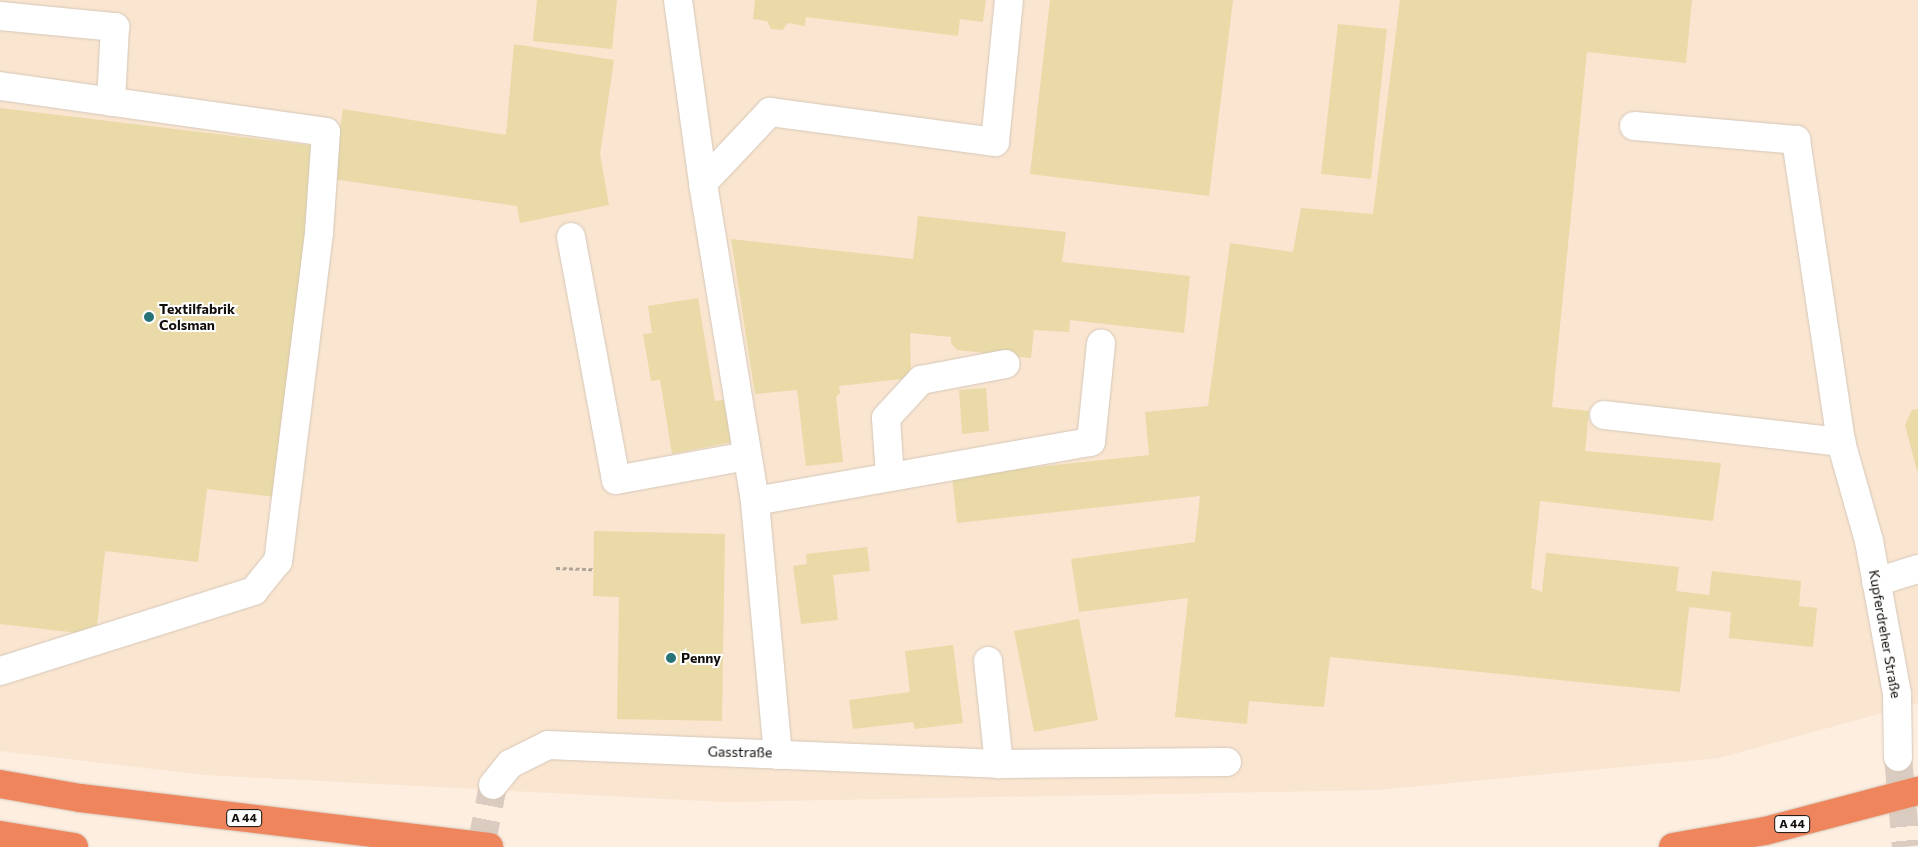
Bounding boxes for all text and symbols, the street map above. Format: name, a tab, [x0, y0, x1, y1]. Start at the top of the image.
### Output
place label: Textilfabrik Colsman	[159, 301, 235, 334]
marker: Textilfabrik Colsman	[143, 311, 155, 323]
street label: Kupferdreher Straße	[1865, 568, 1905, 700]
place label: Penny	[681, 650, 721, 666]
marker: Penny	[665, 652, 677, 664]
street label: Gasstraße	[708, 743, 772, 761]
road number: A 44	[225, 808, 263, 828]
road number: A 44	[1773, 814, 1811, 834]

